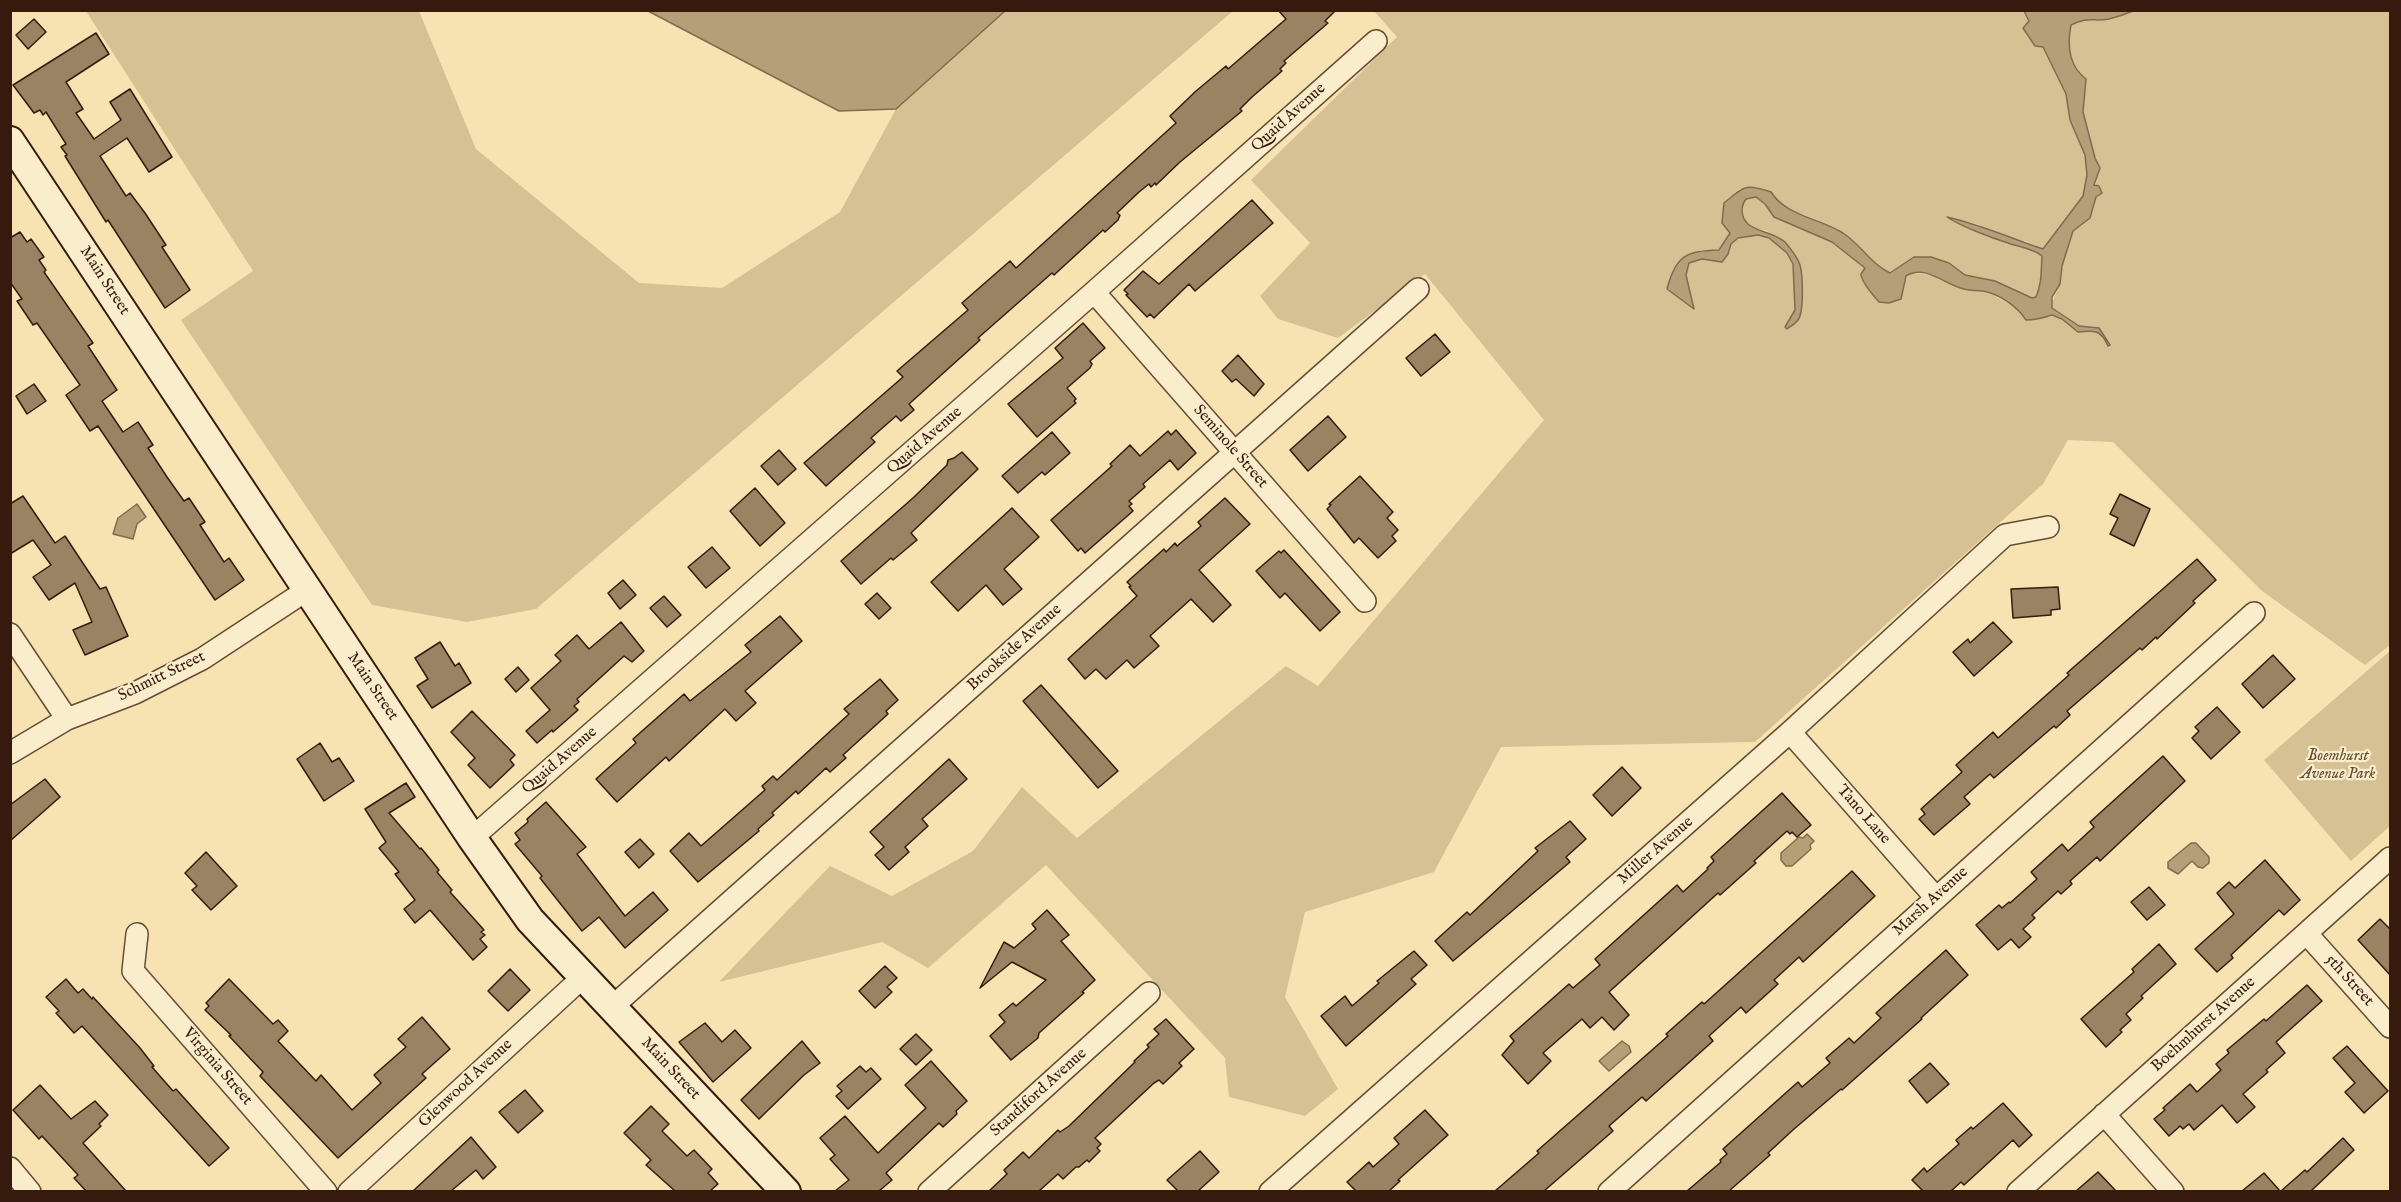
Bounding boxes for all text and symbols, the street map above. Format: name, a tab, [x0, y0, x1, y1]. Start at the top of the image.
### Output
street label: Quaid Avenue	[1248, 80, 1330, 156]
street label: Main Street	[75, 243, 133, 319]
street label: Seminole Street	[1189, 401, 1271, 493]
street label: Quaid Avenue	[883, 403, 967, 479]
street label: Brookside Avenue	[964, 601, 1066, 695]
street label: Schmitt Street	[115, 648, 209, 706]
street label: Main Street	[342, 649, 402, 725]
street label: Quaid Avenue	[518, 723, 602, 799]
park label: Boemhurst Avenue Park	[2301, 747, 2375, 785]
street label: Tano Lane	[1832, 781, 1894, 849]
street label: Miller Avenue	[1614, 813, 1698, 889]
street label: Marsh Avenue	[1890, 863, 1972, 941]
street label: 5th Street	[2321, 951, 2377, 1011]
street label: Boehmhurst Avenue	[2148, 973, 2260, 1077]
street label: Virginia Street	[178, 1024, 256, 1110]
street label: Main Street	[636, 1034, 704, 1104]
street label: Glenwood Avenue	[415, 1036, 517, 1132]
street label: Standiford Avenue	[987, 1045, 1091, 1141]

